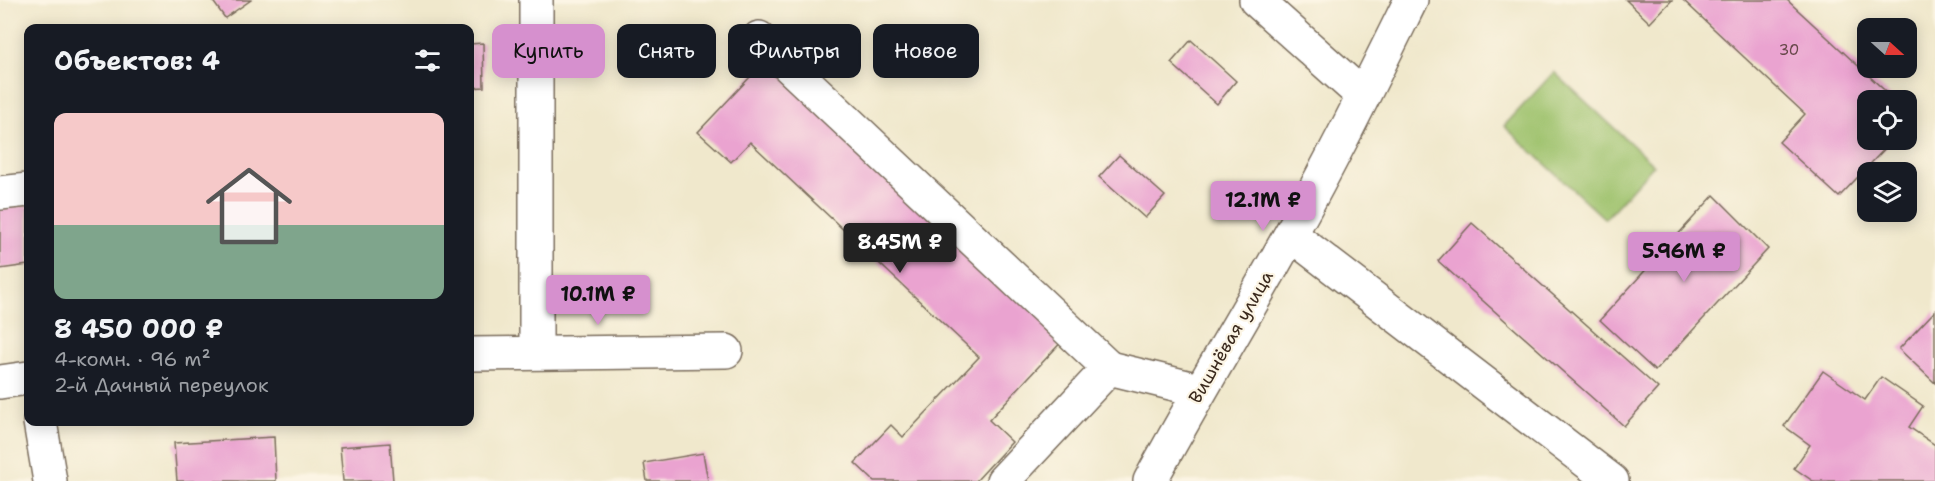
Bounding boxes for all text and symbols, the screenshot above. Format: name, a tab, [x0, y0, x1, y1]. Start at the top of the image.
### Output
north arrow	[1857, 18, 1917, 78]
map controls	[1857, 18, 1917, 222]
chip: Купить	[492, 24, 605, 78]
chip: Снять	[617, 24, 716, 78]
chip: Фильтры	[728, 24, 861, 78]
chip: Новое	[873, 24, 979, 78]
house number: 30	[1779, 40, 1799, 60]
text: Объектов: 4	[54, 43, 220, 78]
icon: filters	[411, 44, 444, 77]
button: locate	[1857, 90, 1917, 150]
icon: home	[195, 152, 303, 260]
button: layers	[1857, 162, 1917, 222]
pin: 12.1M ₽	[1208, 181, 1318, 232]
text: 12.1M ₽	[1225, 187, 1301, 213]
pin: 8.45M ₽	[845, 223, 955, 274]
text: 8.45M ₽	[857, 229, 943, 255]
pin: 5.96M ₽	[1629, 232, 1739, 283]
text: 5.96M ₽	[1642, 238, 1726, 264]
street label: Вишнёвая улица	[1183, 266, 1279, 408]
pin: 10.1M ₽	[543, 275, 653, 326]
text: 10.1M ₽	[560, 281, 636, 307]
text: 8 450 000 ₽	[54, 311, 223, 346]
text: 4-комн. · 96 m²	[54, 346, 211, 372]
text: 2-й Дачный переулок	[54, 372, 269, 398]

